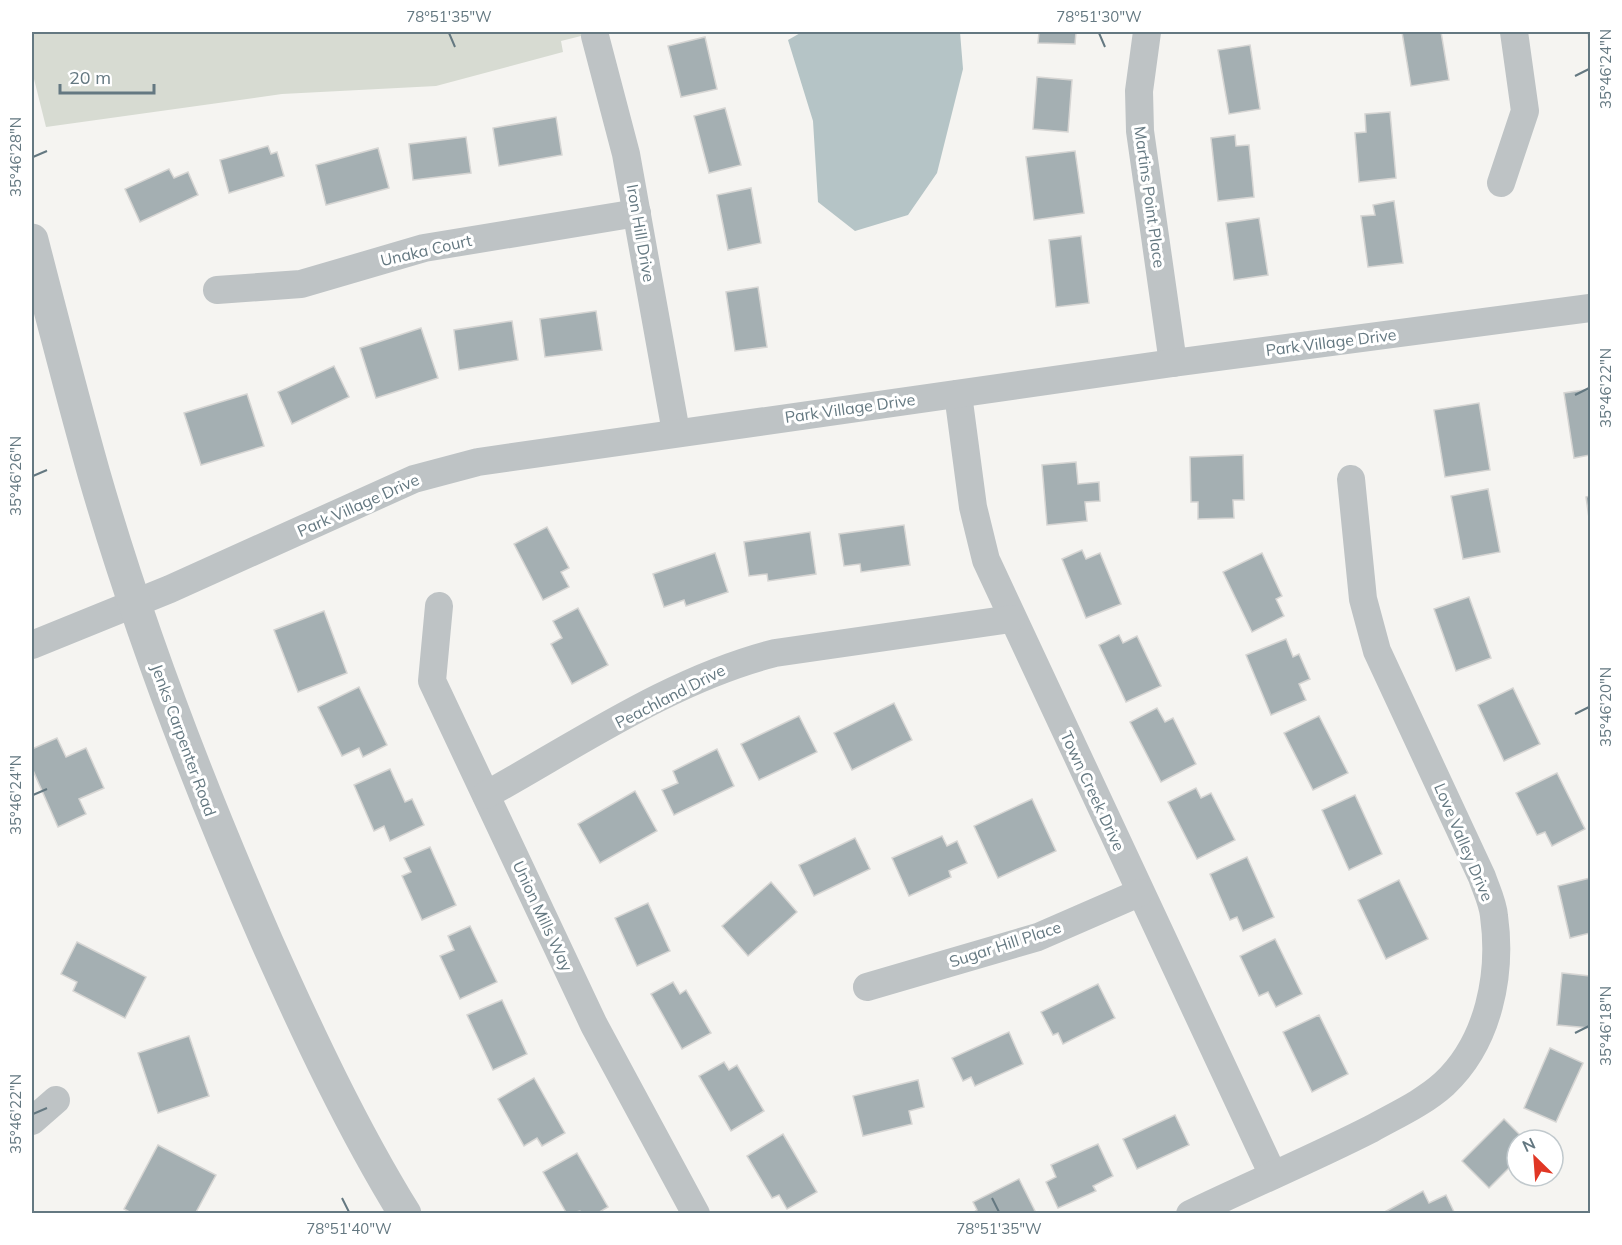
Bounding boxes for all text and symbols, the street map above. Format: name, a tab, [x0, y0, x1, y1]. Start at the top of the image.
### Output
text: 78°51'35"W	[406, 7, 492, 26]
text: 78°51'30"W	[1056, 7, 1142, 26]
text: 35°46'24"N	[1596, 29, 1615, 109]
scale bar	[60, 57, 154, 95]
text: 20 m	[69, 66, 111, 89]
text: 35°46'28"N	[6, 117, 25, 197]
street label: Martins Point Place	[1130, 125, 1170, 269]
street label: Iron Hill Drive	[623, 182, 659, 284]
street label: Unaka Court	[378, 230, 474, 270]
street label: Park Village Drive	[1265, 324, 1397, 360]
text: 35°46'22"N	[1596, 348, 1615, 428]
street label: Park Village Drive	[784, 389, 916, 427]
text: 35°46'26"N	[6, 436, 25, 516]
street label: Park Village Drive	[294, 469, 422, 541]
street label: Peachland Drive	[612, 660, 728, 732]
street label: Jenks Carpenter Road	[147, 661, 221, 819]
text: 35°46'20"N	[1596, 667, 1615, 747]
street label: Town Creek Drive	[1056, 728, 1130, 854]
text: 35°46'24"N	[6, 755, 25, 835]
street label: Love Valley Drive	[1430, 780, 1498, 904]
street label: Union Mills Way	[509, 858, 578, 975]
street label: Sugar Hill Place	[946, 916, 1064, 972]
text: 35°46'18"N	[1596, 986, 1615, 1066]
text: 35°46'22"N	[6, 1074, 25, 1154]
north arrow	[1505, 1128, 1565, 1188]
text: N	[1519, 1133, 1538, 1156]
text: 78°51'40"W	[306, 1219, 392, 1238]
text: 78°51'35"W	[956, 1219, 1042, 1238]

